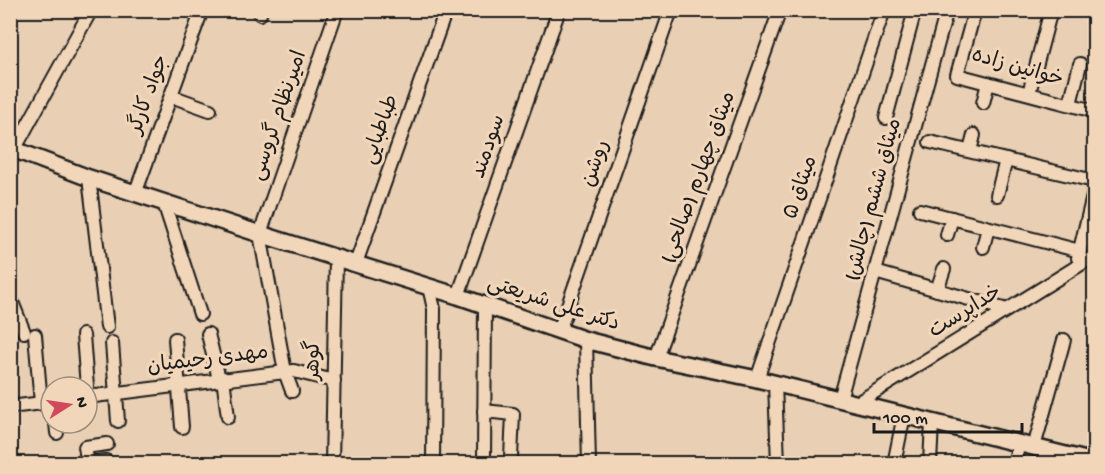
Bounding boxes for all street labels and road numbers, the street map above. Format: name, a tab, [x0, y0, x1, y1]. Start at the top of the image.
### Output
street label: خوانین زاده	[968, 44, 1066, 94]
street label: امیرنظام گروسی	[243, 47, 314, 184]
street label: جواد کارگر	[121, 51, 176, 140]
street label: میثاق چهارم (صالحی)	[657, 89, 743, 267]
street label: طباطبایی	[358, 92, 406, 168]
street label: سودمند	[467, 112, 513, 182]
street label: میثاق ششم (چالش)	[841, 116, 909, 284]
street label: روشن	[577, 137, 617, 191]
street label: میثاق ۵	[780, 153, 824, 223]
street label: دکتر علی شریعتی	[484, 272, 622, 338]
street label: خداپرست	[925, 281, 1007, 345]
street label: گوهر	[299, 340, 328, 382]
street label: مهدی رحیمیان	[146, 341, 270, 381]

